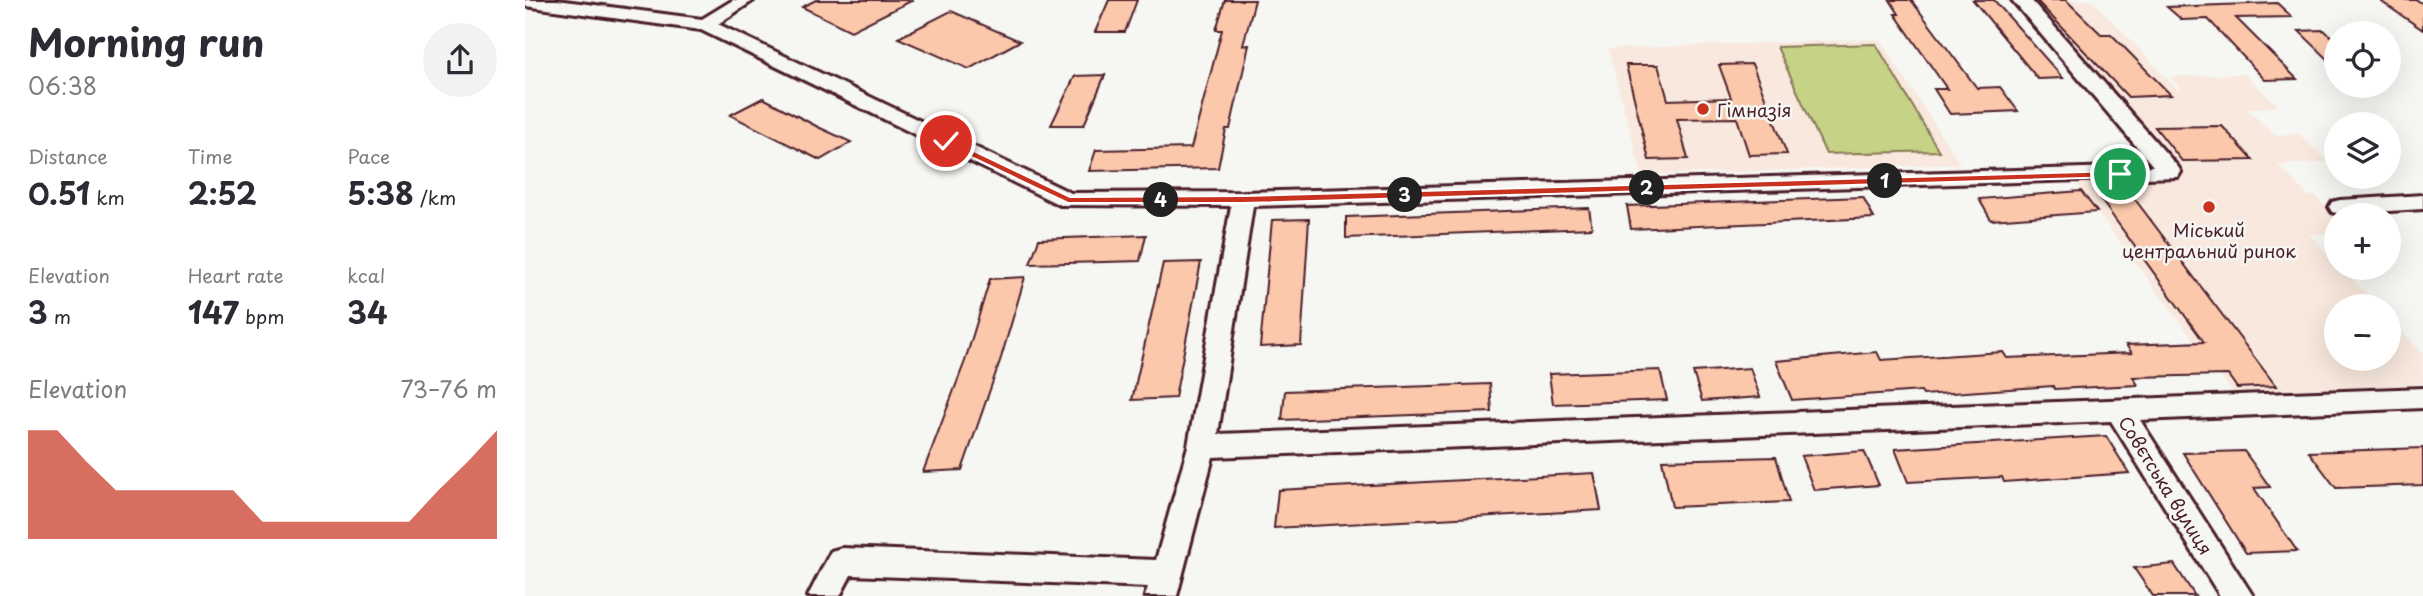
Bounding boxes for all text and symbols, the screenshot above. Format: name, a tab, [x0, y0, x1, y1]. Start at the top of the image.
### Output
text: Morning run	[28, 13, 264, 70]
map controls	[2324, 21, 2401, 371]
button: locate	[2324, 21, 2401, 98]
button: share	[423, 23, 497, 97]
text: 06:38	[28, 68, 97, 103]
place label: Гімназія	[1717, 96, 1792, 123]
marker: Гімназія	[1695, 101, 1711, 117]
pin	[916, 111, 976, 171]
button: layers	[2324, 112, 2401, 189]
icon: check	[927, 122, 965, 160]
text: Distance	[28, 142, 108, 170]
text: Time	[188, 142, 233, 170]
text: Pace	[347, 142, 390, 170]
pin	[2090, 144, 2150, 204]
icon: arrive	[2101, 155, 2139, 193]
pin: 1	[1867, 164, 1903, 198]
text: 1	[1880, 166, 1889, 194]
text: 0.51	[28, 170, 90, 215]
text: 2:52	[188, 170, 257, 215]
text: 5:38	[347, 170, 414, 215]
pin: 2	[1629, 170, 1665, 206]
text: 2	[1640, 173, 1653, 201]
pin: 3	[1387, 178, 1423, 212]
text: 3	[1398, 180, 1411, 208]
pin: 4	[1143, 182, 1179, 218]
text: km	[90, 183, 125, 211]
text: /km	[414, 183, 456, 211]
text: 4	[1154, 185, 1167, 213]
marker: Міський центральний ринок	[2201, 199, 2217, 215]
button: +	[2324, 203, 2401, 280]
place label: Міський центральний ринок	[2122, 216, 2296, 264]
text: Elevation	[28, 261, 110, 289]
text: Heart rate	[188, 261, 284, 289]
text: kcal	[347, 261, 385, 289]
text: 3	[28, 289, 48, 334]
text: 147	[188, 289, 239, 334]
text: 34	[347, 289, 388, 334]
button: −	[2324, 294, 2401, 371]
text: m	[48, 302, 71, 330]
text: bpm	[239, 302, 285, 330]
text: Elevation	[28, 371, 127, 406]
text: 73–76 m	[400, 371, 497, 406]
street label: Совєтська вулиця	[2112, 410, 2220, 560]

